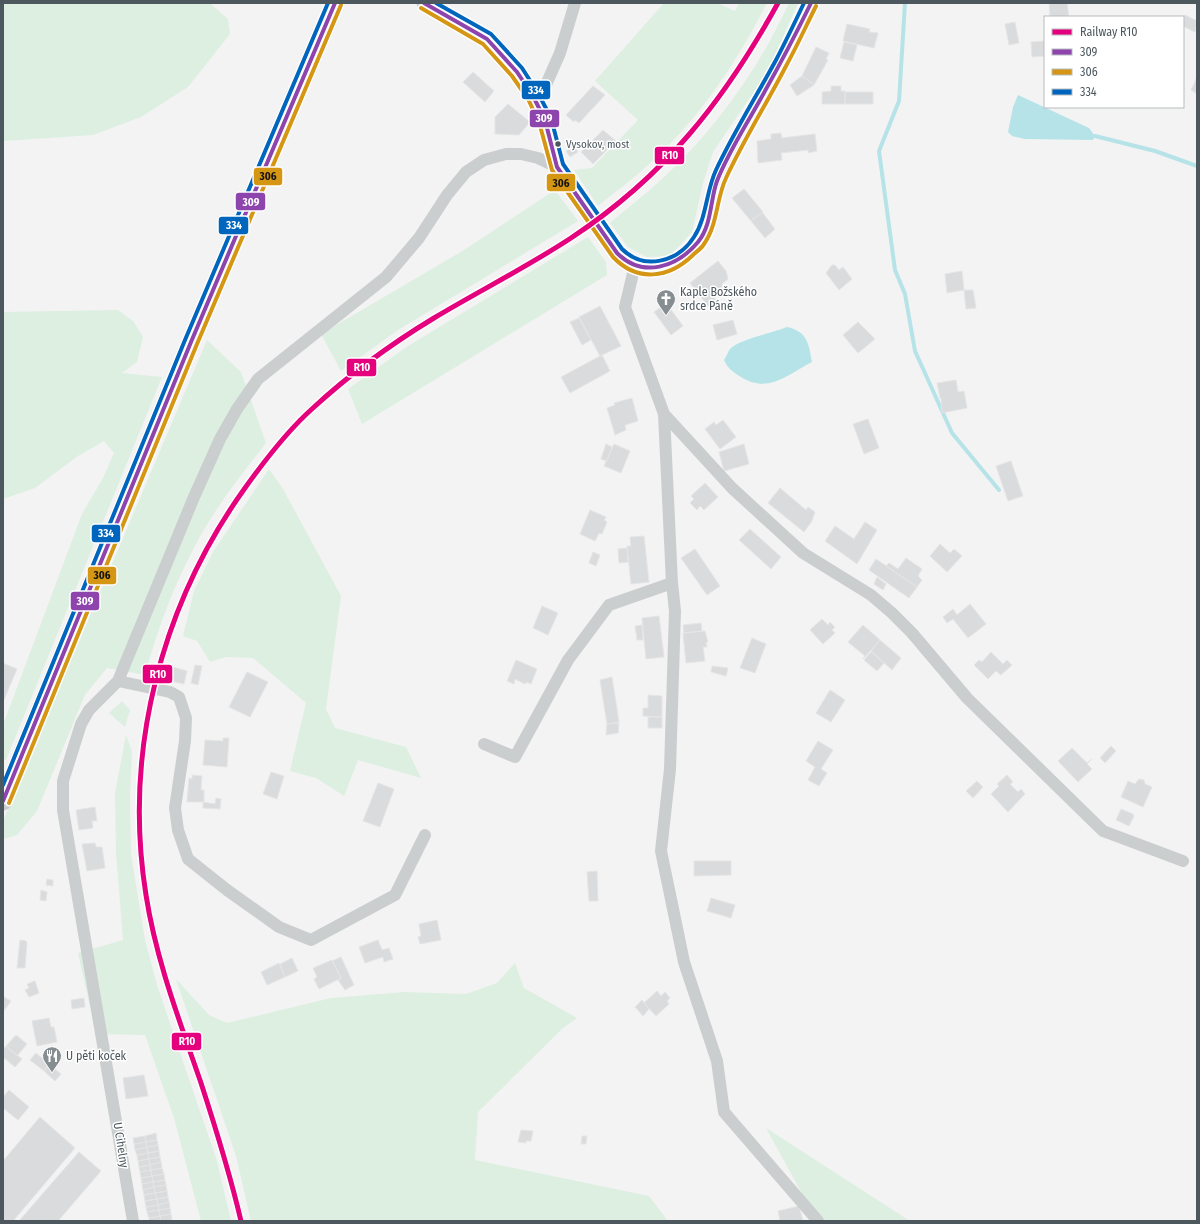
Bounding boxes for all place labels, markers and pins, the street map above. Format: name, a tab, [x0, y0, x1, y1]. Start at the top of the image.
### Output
place label: Vysokov, most	[566, 138, 630, 151]
marker: Vysokov, most	[553, 139, 563, 149]
place label: Kaple Božského srdce Páně	[680, 285, 757, 313]
church icon: Kaple Božského srdce Páně	[655, 288, 677, 316]
restaurant icon: U pěti koček	[41, 1045, 63, 1073]
place label: U pěti koček	[66, 1049, 127, 1063]

